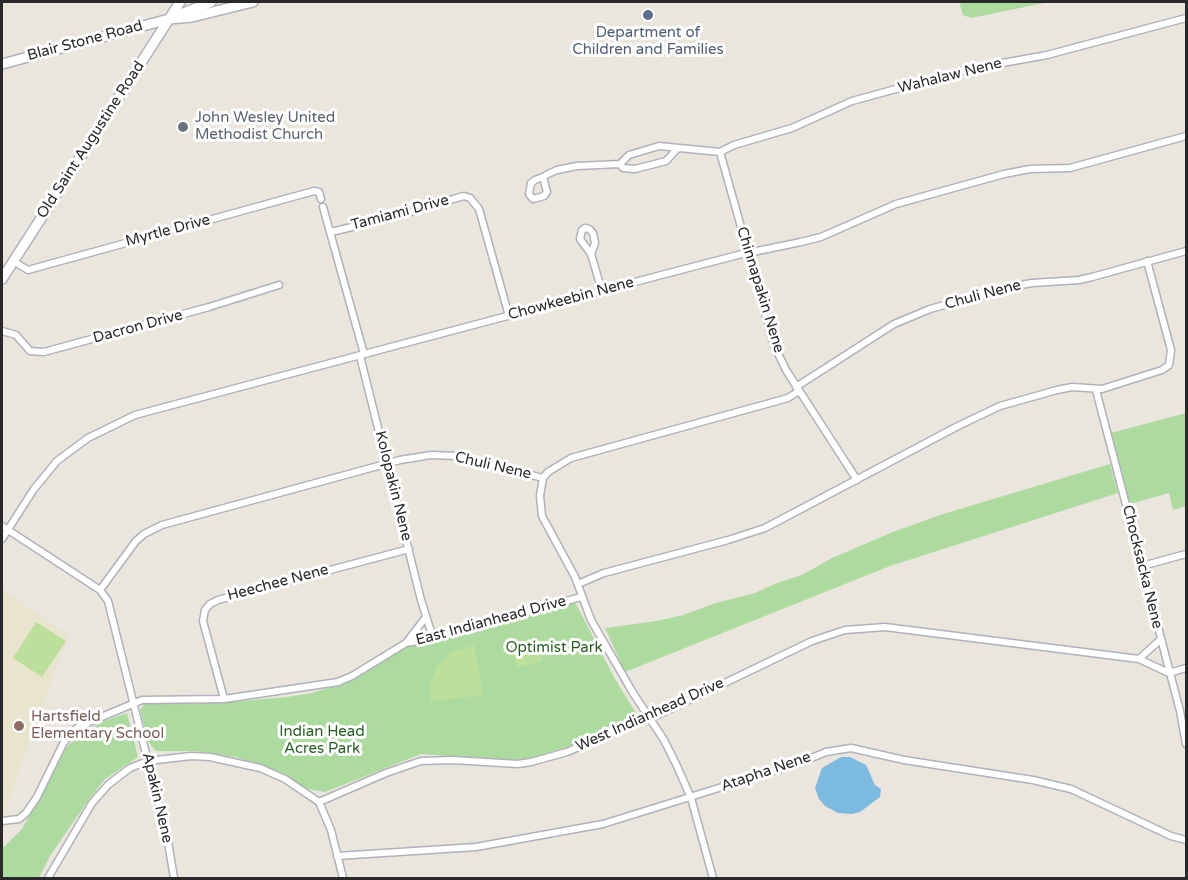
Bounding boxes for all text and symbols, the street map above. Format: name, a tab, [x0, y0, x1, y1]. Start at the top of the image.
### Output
marker: Department of Children and Families	[641, 8, 655, 22]
street label: Blair Stone Road	[25, 17, 145, 65]
place label: Department of Children and Families	[572, 24, 724, 59]
street label: Wahalaw Nene	[896, 54, 1004, 98]
street label: Old Saint Augustine Road	[33, 58, 149, 222]
place label: John Wesley United Methodist Church	[195, 109, 335, 144]
marker: John Wesley United Methodist Church	[176, 120, 190, 134]
street label: Tamiami Drive	[349, 191, 451, 235]
street label: Myrtle Drive	[124, 211, 212, 251]
street label: Chinnapakin Nene	[732, 225, 788, 355]
street label: Chowkeebin Nene	[506, 274, 636, 324]
street label: Chuli Nene	[943, 276, 1023, 314]
street label: Dacron Drive	[91, 306, 185, 348]
street label: Kolopakin Nene	[371, 429, 415, 543]
street label: Chuli Nene	[453, 448, 533, 484]
street label: Chocksacka Nene	[1118, 503, 1166, 631]
street label: Heechee Nene	[225, 561, 331, 605]
street label: East Indianhead Drive	[414, 592, 568, 650]
park label: Optimist Park	[505, 639, 603, 657]
street label: West Indianhead Drive	[573, 674, 727, 756]
place label: Hartsfield Elementary School	[31, 708, 164, 743]
marker: Hartsfield Elementary School	[12, 719, 26, 733]
park label: Indian Head Acres Park	[279, 723, 365, 758]
street label: Atapha Nene	[719, 748, 813, 796]
street label: Apakin Nene	[138, 751, 176, 845]

